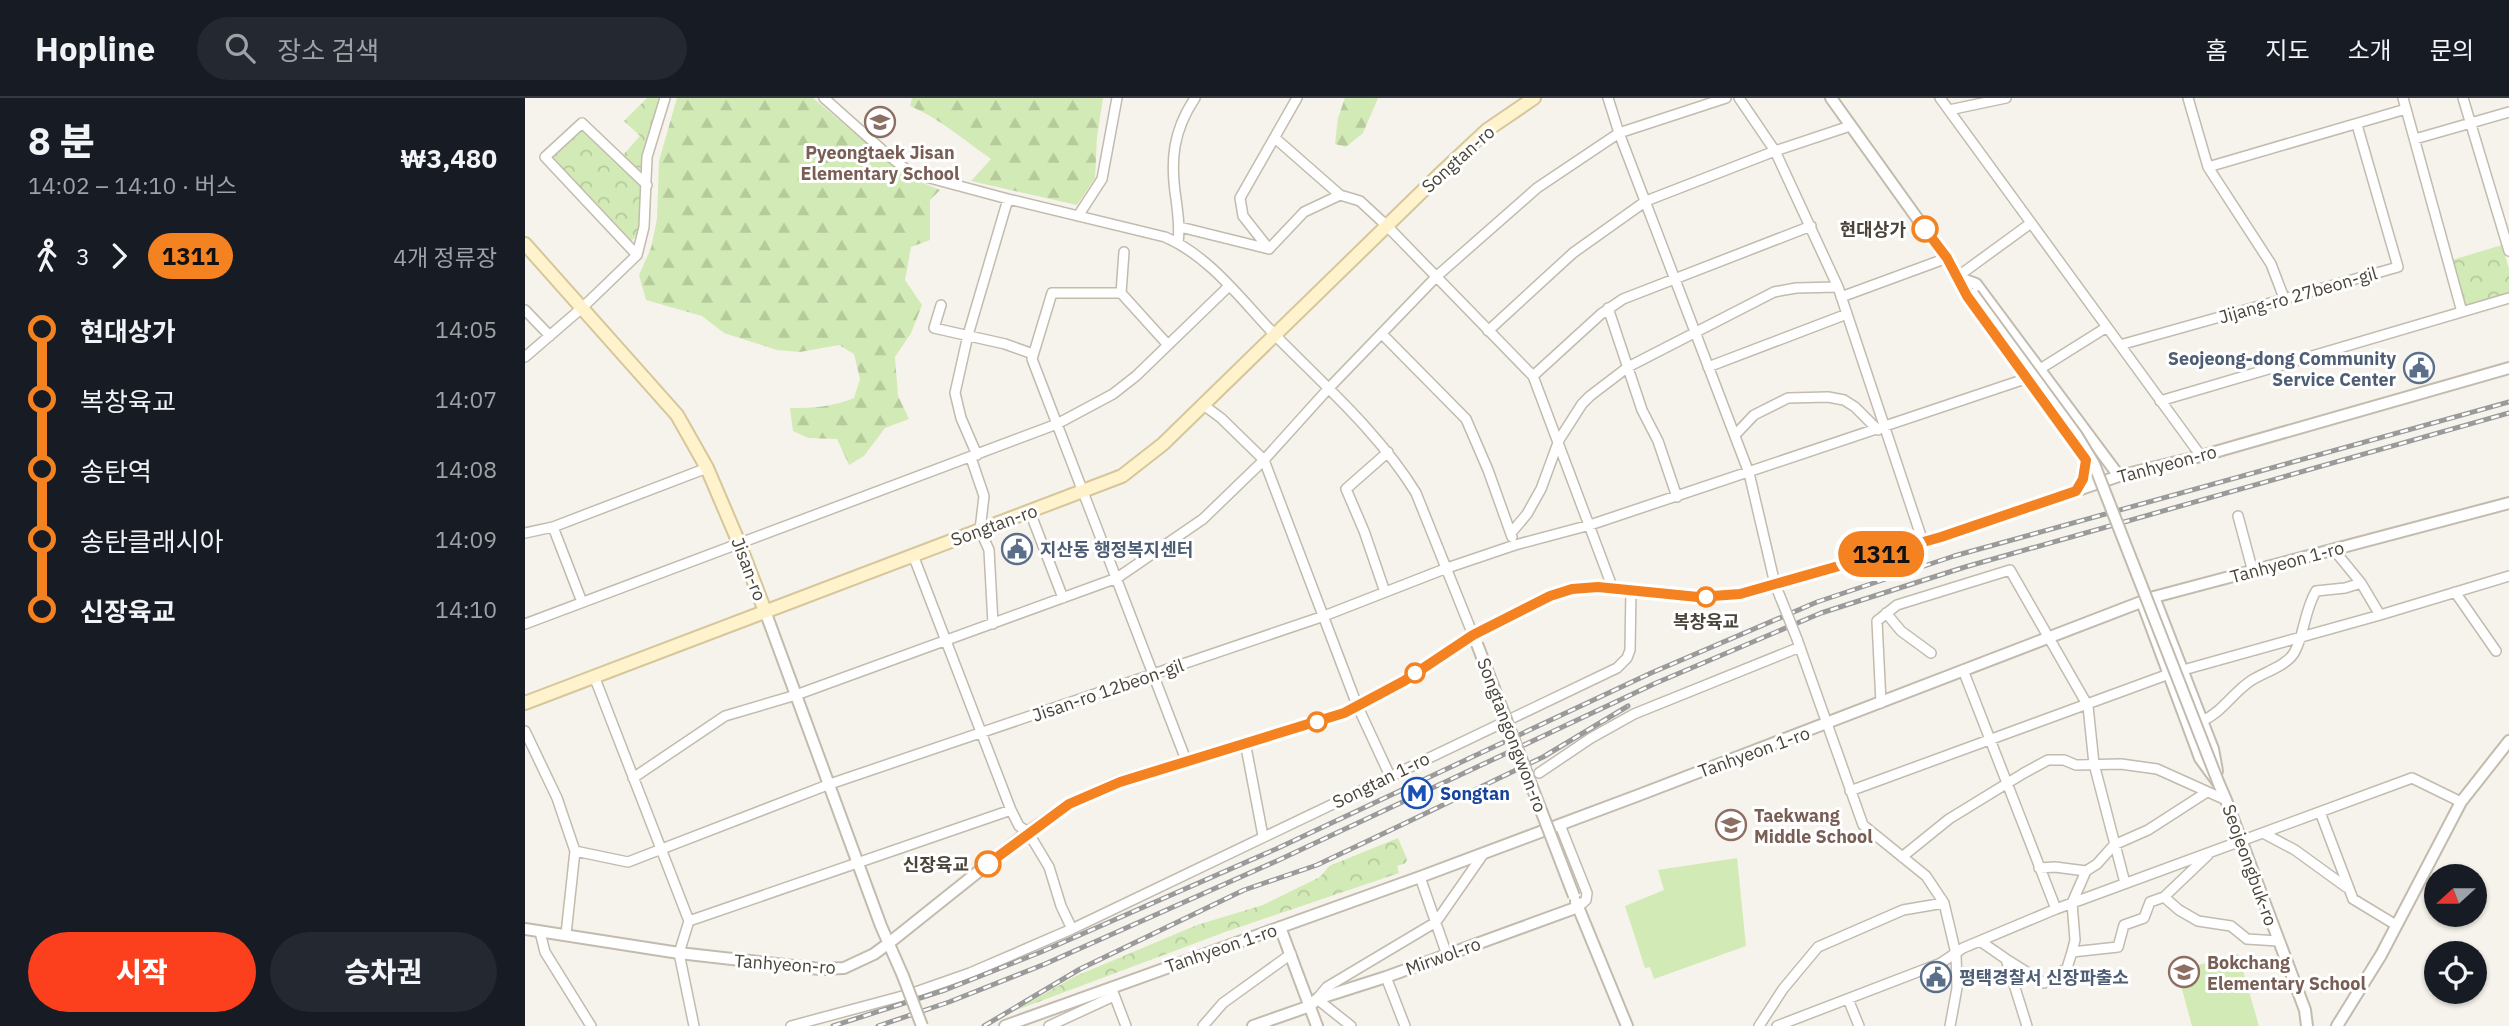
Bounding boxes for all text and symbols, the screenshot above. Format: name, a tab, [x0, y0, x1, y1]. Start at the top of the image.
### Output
search box	[197, 17, 687, 80]
text: Hopline	[35, 27, 155, 70]
icon: search	[221, 29, 259, 67]
text: 장소 검색	[277, 33, 379, 67]
text: 홈	[2205, 34, 2227, 66]
text: 지도	[2265, 34, 2310, 66]
text: 소개	[2348, 34, 2392, 66]
text: 문의	[2430, 34, 2474, 66]
school or university icon: Pyeongtaek Jisan Elementary School	[863, 105, 897, 139]
text: 8 분	[28, 116, 95, 165]
street label: Songtan-ro	[1417, 120, 1499, 198]
text: ₩3,480	[400, 141, 497, 175]
place label: Pyeongtaek Jisan Elementary School	[801, 141, 960, 185]
text: 14:02 – 14:10 · 버스	[28, 170, 237, 200]
marker: 현대상가	[1912, 216, 1938, 242]
place label: 현대상가	[1840, 218, 1906, 241]
icon: walk	[28, 237, 66, 275]
icon: forward	[100, 237, 138, 275]
text: 1311	[162, 240, 219, 272]
text: 3	[76, 241, 90, 271]
text: 4개 정류장	[393, 242, 497, 272]
street label: Jijang-ro 27beon-gil	[2216, 261, 2380, 329]
text: 현대상가	[80, 314, 176, 348]
text: 14:05	[435, 314, 497, 344]
place label: Seojeong-dong Community Service Center	[2168, 347, 2396, 391]
public building icon: Seojeong-dong Community Service Center	[2402, 351, 2436, 385]
text: 복창육교	[80, 384, 176, 418]
text: 14:07	[435, 384, 497, 414]
street label: Tanhyeon-ro	[2115, 440, 2219, 488]
text: 송탄역	[80, 454, 152, 488]
text: 14:08	[435, 454, 497, 484]
street label: Songtan-ro	[948, 499, 1040, 551]
text: 송탄클래시아	[80, 524, 224, 558]
text: 14:09	[435, 524, 497, 554]
line badge: 1311	[1832, 531, 1930, 577]
public building icon: 지산동 행정복지센터	[1000, 532, 1034, 566]
street label: Jisan-ro	[726, 534, 772, 604]
street label: Tanhyeon 1-ro	[2228, 536, 2346, 588]
place label: 지산동 행정복지센터	[1040, 538, 1193, 561]
text: 1311	[1852, 538, 1910, 570]
marker: 복창육교	[1696, 587, 1716, 607]
text: 신장육교	[80, 594, 176, 628]
text: 14:10	[435, 594, 497, 624]
place label: 복창육교	[1673, 610, 1739, 633]
street label: Jisan-ro 12beon-gil	[1029, 653, 1187, 727]
street label: Songtangongwon-ro	[1473, 655, 1551, 815]
unlabelled marker	[1405, 663, 1425, 683]
unlabelled marker	[1307, 712, 1327, 732]
street label: Tanhyeon 1-ro	[1695, 721, 1813, 783]
street label: Songtan 1-ro	[1329, 747, 1433, 813]
metro station icon: Songtan	[1400, 776, 1434, 810]
place label: Songtan	[1440, 782, 1510, 804]
street label: Seojeongbuk-ro	[2217, 801, 2283, 929]
place label: Taekwang Middle School	[1754, 804, 1873, 848]
school or university icon: Taekwang Middle School	[1714, 808, 1748, 842]
marker: 신장육교	[975, 851, 1001, 877]
place label: 신장육교	[903, 853, 969, 876]
north arrow	[2424, 864, 2487, 928]
map controls	[2424, 864, 2487, 1004]
street label: Tanhyeon 1-ro	[1162, 918, 1280, 978]
button: 시작	[28, 932, 256, 1012]
button: 승차권	[270, 932, 497, 1012]
street label: Mirwol-ro	[1402, 932, 1484, 980]
button: locate	[2424, 941, 2487, 1004]
street label: Tanhyeon-ro	[733, 949, 837, 979]
place label: Bokchang Elementary School	[2207, 951, 2366, 995]
school or university icon: Bokchang Elementary School	[2167, 955, 2201, 989]
public building icon: 평택경찰서 신장파출소	[1919, 960, 1953, 994]
place label: 평택경찰서 신장파출소	[1959, 966, 2129, 989]

